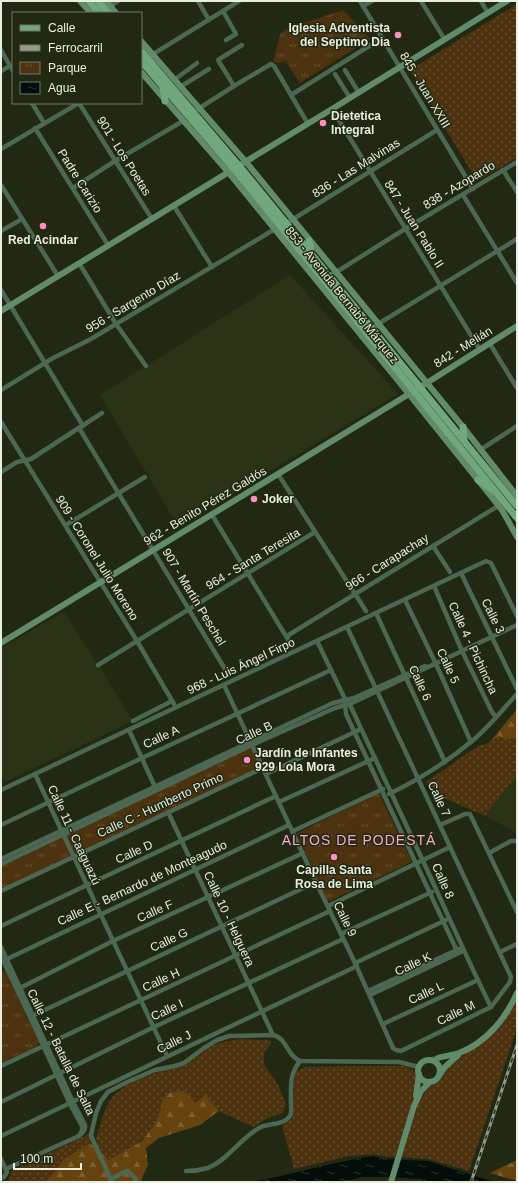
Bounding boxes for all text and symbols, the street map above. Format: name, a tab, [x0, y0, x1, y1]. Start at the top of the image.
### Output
legend	[12, 12, 142, 104]
text: Calle	[48, 21, 76, 35]
place label: Iglesia Adventista del Septimo Dia	[288, 21, 390, 49]
marker: Iglesia Adventista del Septimo Dia	[393, 30, 403, 40]
text: Ferrocarril	[48, 41, 103, 55]
street label: 845 - Juan XXIII	[397, 50, 453, 130]
text: Parque	[48, 61, 87, 75]
text: Agua	[48, 81, 76, 95]
place label: Dietetica Integral	[331, 109, 381, 137]
street label: 901 - Los Poetas	[94, 114, 154, 198]
marker: Dietetica Integral	[318, 118, 328, 128]
street label: 836 - Las Malvinas	[310, 135, 402, 201]
street label: Padre Carizio	[55, 146, 105, 216]
street label: 838 - Azopardo	[421, 158, 498, 212]
street label: 847 - Juan Pablo II	[381, 178, 447, 270]
marker: Red Acindar	[38, 221, 48, 231]
street label: 853 - Avenida Bernabé Márquez	[282, 224, 402, 366]
place label: Red Acindar	[8, 233, 78, 247]
street label: 956 - Sargento Díaz	[83, 268, 183, 336]
street label: 842 - Melián	[431, 324, 495, 370]
street label: 962 - Benito Pérez Galdós	[141, 464, 269, 548]
place label: Joker	[262, 492, 294, 506]
street label: 909 - Coronel Julio Moreno	[53, 493, 141, 623]
marker: Joker	[249, 494, 259, 504]
street label: 964 - Santa Teresita	[203, 525, 303, 593]
street label: 966 - Carapachay	[343, 531, 431, 593]
street label: 907 - Martín Peschel	[159, 546, 229, 648]
street label: Calle 3	[479, 596, 508, 636]
street label: Calle 4 - Pichincha	[446, 600, 501, 697]
street label: 968 - Luis Ángel Firpo	[184, 634, 297, 697]
street label: Calle 5	[434, 646, 462, 686]
street label: Calle 6	[406, 663, 434, 703]
street label: Calle B	[234, 718, 274, 748]
street label: Calle A	[141, 723, 181, 751]
place label: Jardín de Infantes 929 Lola Mora	[255, 746, 358, 774]
marker: Jardín de Infantes 929 Lola Mora	[242, 755, 252, 765]
street label: Calle C - Humberto Primo	[95, 769, 225, 840]
street label: Calle 7	[425, 779, 453, 819]
street label: Calle 11 - Caaguazú	[45, 783, 103, 887]
district label: ALTOS DE PODESTÁ	[282, 832, 436, 848]
street label: Calle E - Bernardo de Monteagudo	[55, 837, 229, 929]
street label: Calle D	[113, 837, 155, 867]
marker: Capilla Santa Rosa de Lima	[329, 852, 339, 862]
street label: Calle 8	[429, 861, 457, 901]
place label: Capilla Santa Rosa de Lima	[295, 863, 373, 891]
street label: Calle 10 - Helguera	[201, 869, 257, 969]
street label: Calle F	[135, 897, 175, 925]
street label: Calle 9	[331, 899, 360, 939]
street label: Calle G	[148, 925, 190, 955]
street label: Calle K	[393, 949, 433, 979]
street label: Calle H	[140, 965, 182, 995]
street label: Calle L	[406, 979, 446, 1007]
street label: Calle 12 - Batalla de Salta	[24, 987, 98, 1118]
street label: Calle I	[149, 996, 185, 1024]
street label: Calle M	[435, 998, 477, 1028]
street label: Calle J	[154, 1028, 194, 1056]
scale bar	[14, 1145, 81, 1171]
text: 100 m	[20, 1152, 53, 1166]

